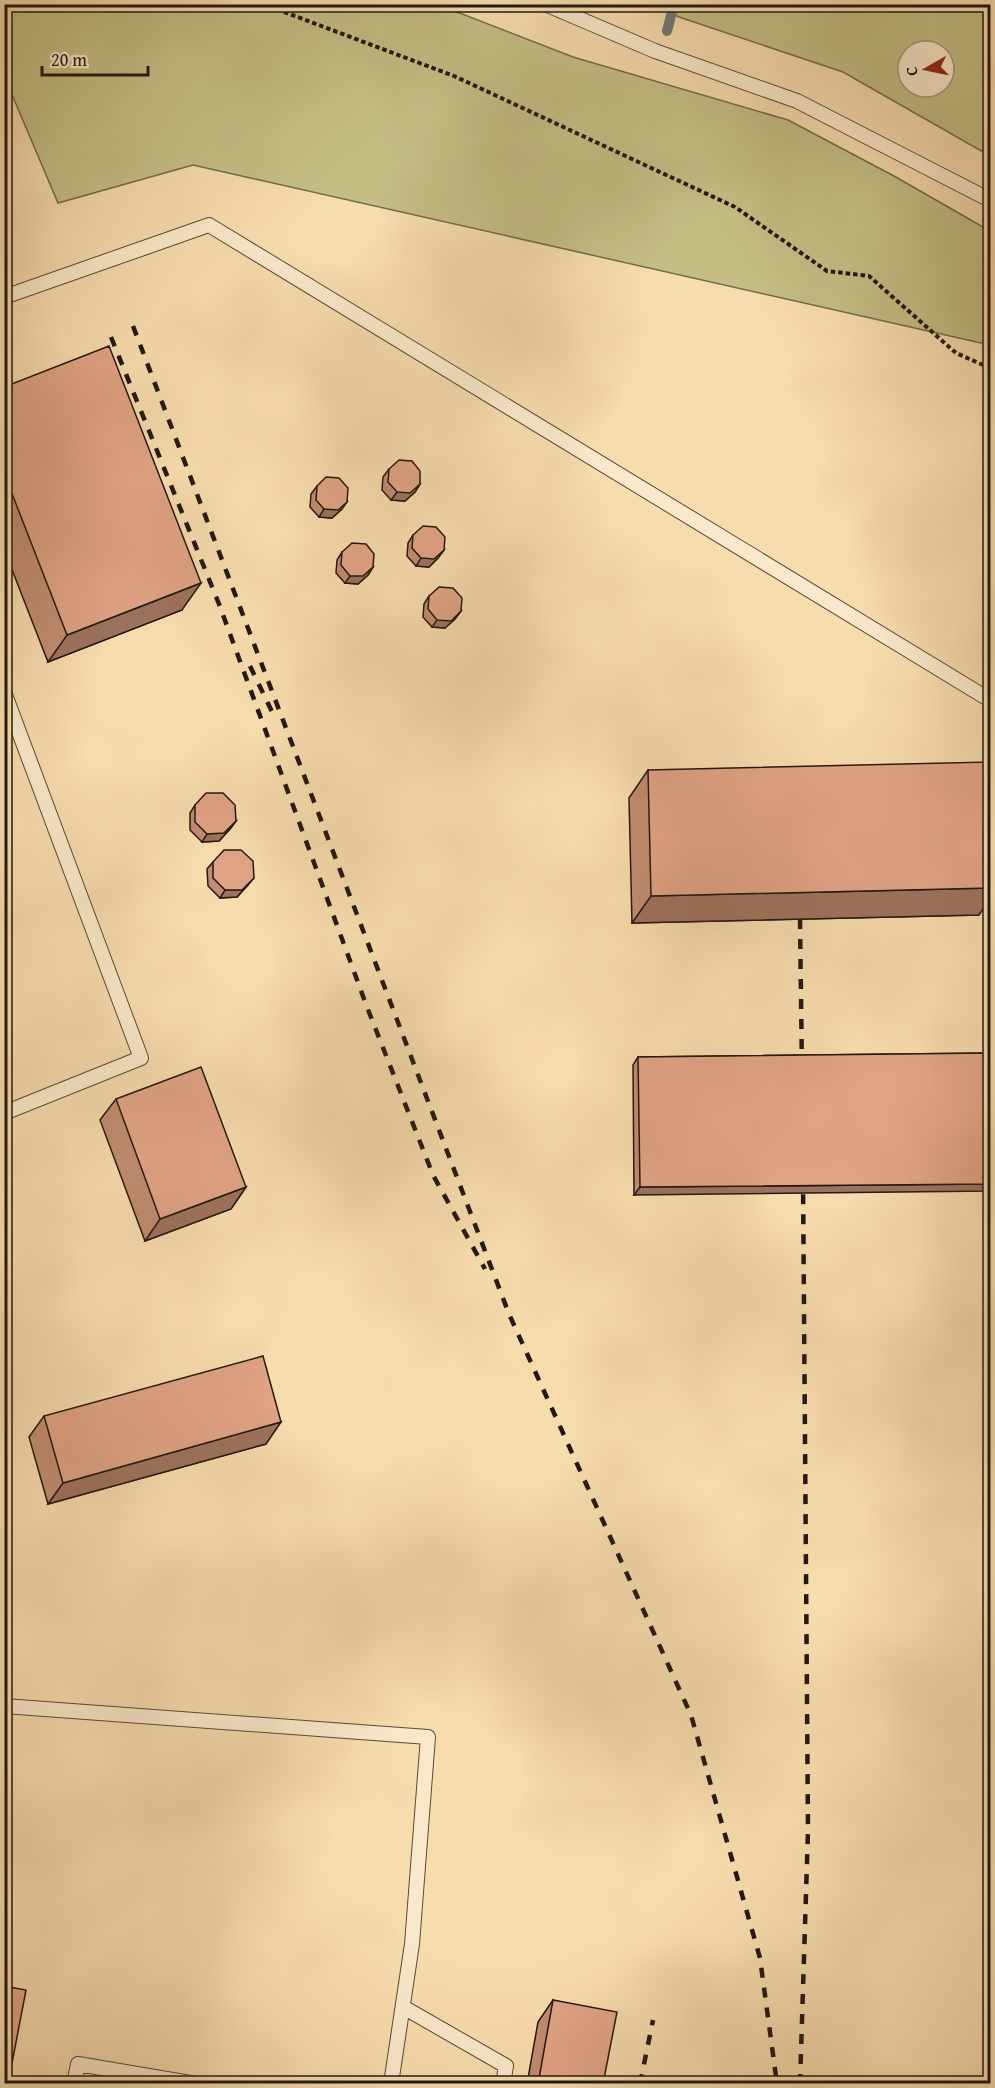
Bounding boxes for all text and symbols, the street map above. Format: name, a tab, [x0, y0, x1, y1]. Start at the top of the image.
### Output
scale bar	[42, 39, 148, 77]
north arrow	[896, 39, 956, 99]
text: 20 m	[51, 46, 87, 73]
text: С	[899, 65, 924, 78]

